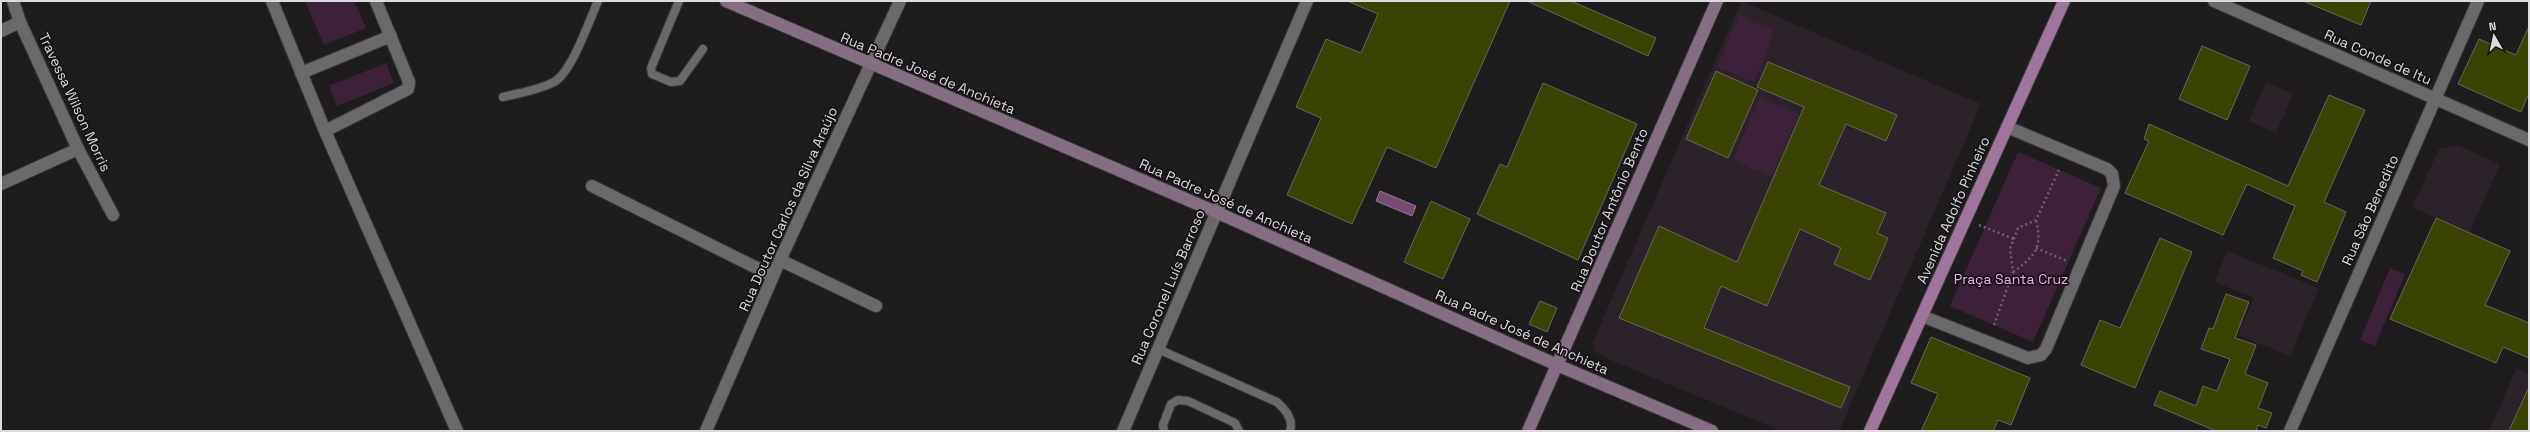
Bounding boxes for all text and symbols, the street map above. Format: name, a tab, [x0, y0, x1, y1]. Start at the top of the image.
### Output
north arrow	[2474, 16, 2514, 56]
text: N	[2488, 19, 2497, 34]
street label: Rua Conde de Itu	[2322, 25, 2434, 89]
street label: Rua Padre José de Anchieta	[838, 28, 1018, 118]
street label: Travessa Wilson Morris	[35, 30, 115, 174]
street label: Rua Doutor Carlos da Silva Araújo	[735, 104, 841, 314]
street label: Rua Doutor Antônio Bento	[1566, 125, 1652, 295]
street label: Avenida Adolfo Pinheiro	[1912, 134, 1994, 286]
street label: Rua São Benedito	[2337, 152, 2403, 268]
street label: Rua Padre José de Anchieta	[1137, 155, 1315, 247]
street label: Rua Coronel Luís Barroso	[1127, 207, 1209, 367]
park label: Praça Santa Cruz	[1954, 270, 2068, 288]
street label: Rua Padre José de Anchieta	[1433, 286, 1611, 378]

